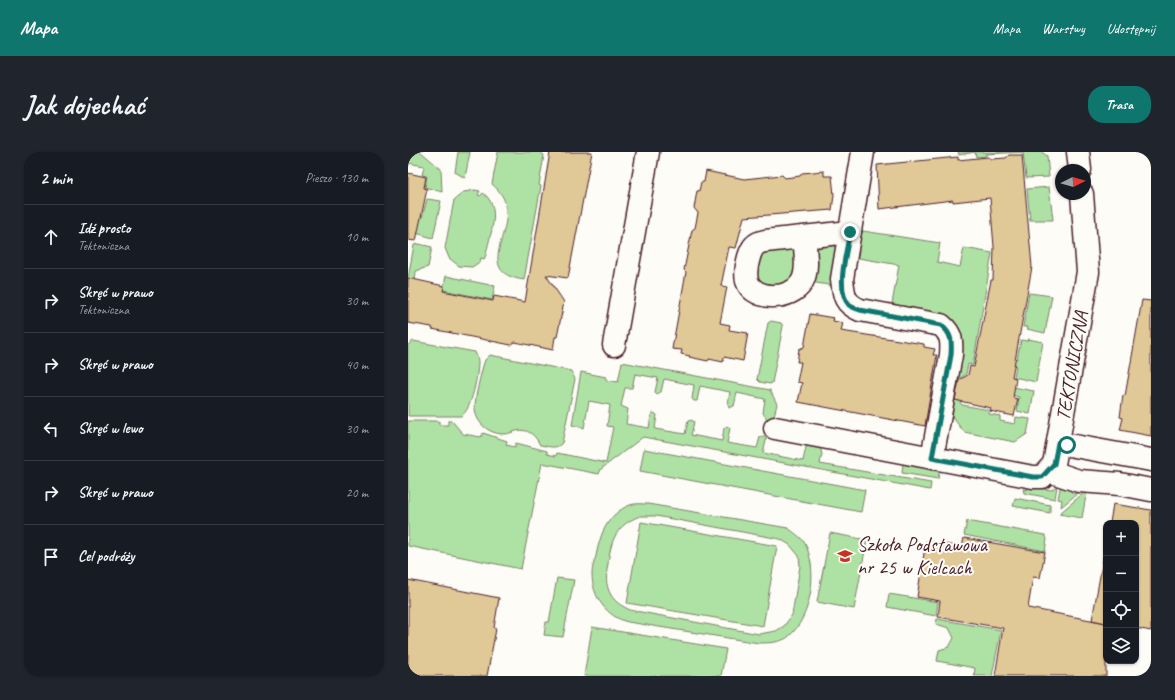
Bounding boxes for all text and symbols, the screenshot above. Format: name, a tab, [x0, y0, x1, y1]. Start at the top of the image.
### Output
text: Mapa	[20, 16, 57, 40]
text: Mapa	[993, 20, 1020, 37]
text: Warstwy	[1042, 20, 1085, 37]
text: Udostępnij	[1107, 20, 1155, 37]
button: Trasa	[1088, 86, 1151, 123]
text: Jak dojechać	[24, 87, 145, 122]
north arrow	[1055, 164, 1091, 200]
text: 2 min	[40, 168, 73, 189]
text: Pieszo · 130 m	[305, 170, 368, 186]
text: Idź prosto	[78, 219, 131, 238]
route end	[841, 223, 859, 241]
icon: ahead	[40, 226, 62, 248]
text: 10 m	[346, 229, 368, 245]
text: Tektoniczna	[78, 238, 129, 254]
text: Skręć w prawo	[78, 283, 153, 302]
icon: right	[40, 290, 62, 312]
text: 30 m	[346, 293, 368, 309]
text: Tektoniczna	[78, 302, 129, 318]
street label: TEKTONICZNA	[1050, 309, 1094, 422]
icon: right	[40, 354, 62, 376]
text: Skręć w prawo	[78, 355, 153, 374]
text: 40 m	[346, 357, 368, 373]
icon: left	[40, 418, 62, 440]
text: Skręć w lewo	[78, 419, 143, 438]
text: 30 m	[346, 421, 368, 437]
route start	[1058, 436, 1076, 454]
icon: right	[40, 482, 62, 504]
text: Skręć w prawo	[78, 483, 153, 502]
text: 20 m	[346, 485, 368, 501]
map controls	[1103, 520, 1139, 664]
button: +	[1103, 520, 1139, 556]
place label: Szkoła Podstawowa nr 25 w Kielcach	[857, 532, 989, 580]
icon: arrive	[40, 546, 62, 568]
text: Cel podróży	[78, 547, 134, 566]
school or university icon: Szkoła Podstawowa nr 25 w Kielcach	[836, 547, 854, 565]
button: −	[1103, 556, 1139, 592]
button: locate	[1103, 592, 1139, 628]
button: layers	[1103, 628, 1139, 664]

